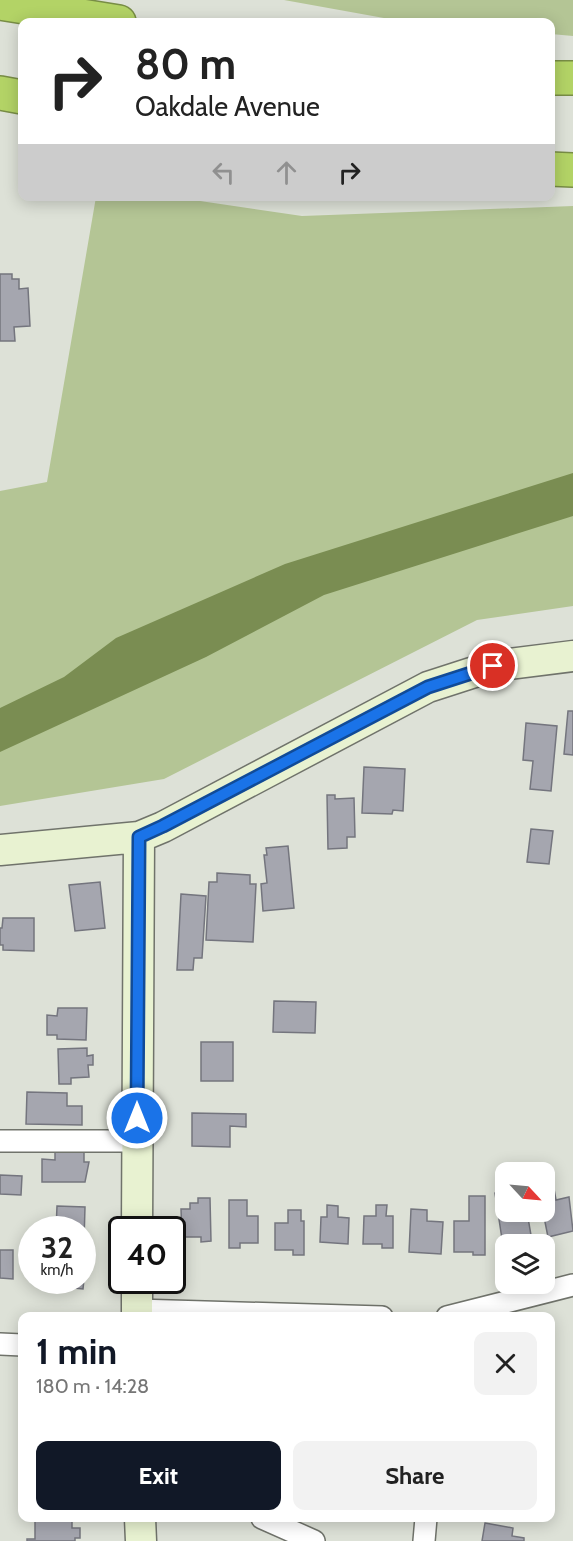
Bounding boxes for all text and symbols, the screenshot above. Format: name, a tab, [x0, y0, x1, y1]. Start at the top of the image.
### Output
text: 80 m	[135, 38, 236, 90]
icon: right	[36, 42, 114, 120]
text: Oakdale Avenue	[135, 90, 320, 123]
icon: left	[207, 156, 240, 189]
icon: ahead	[270, 156, 303, 189]
icon: right	[333, 156, 366, 189]
pin	[467, 640, 518, 691]
icon: arrive	[476, 649, 509, 682]
position arrow	[105, 1086, 169, 1150]
north arrow	[495, 1162, 555, 1222]
map controls	[495, 1162, 555, 1294]
speed limit sign: 40	[108, 1216, 186, 1294]
text: 32	[41, 1229, 73, 1266]
button: layers	[495, 1234, 555, 1294]
text: km/h	[41, 1261, 73, 1279]
text: 1 min	[36, 1329, 117, 1373]
button: close	[474, 1332, 537, 1395]
text: 180 m · 14:28	[36, 1374, 149, 1398]
button: Exit	[36, 1441, 281, 1510]
button: Share	[293, 1441, 537, 1510]

